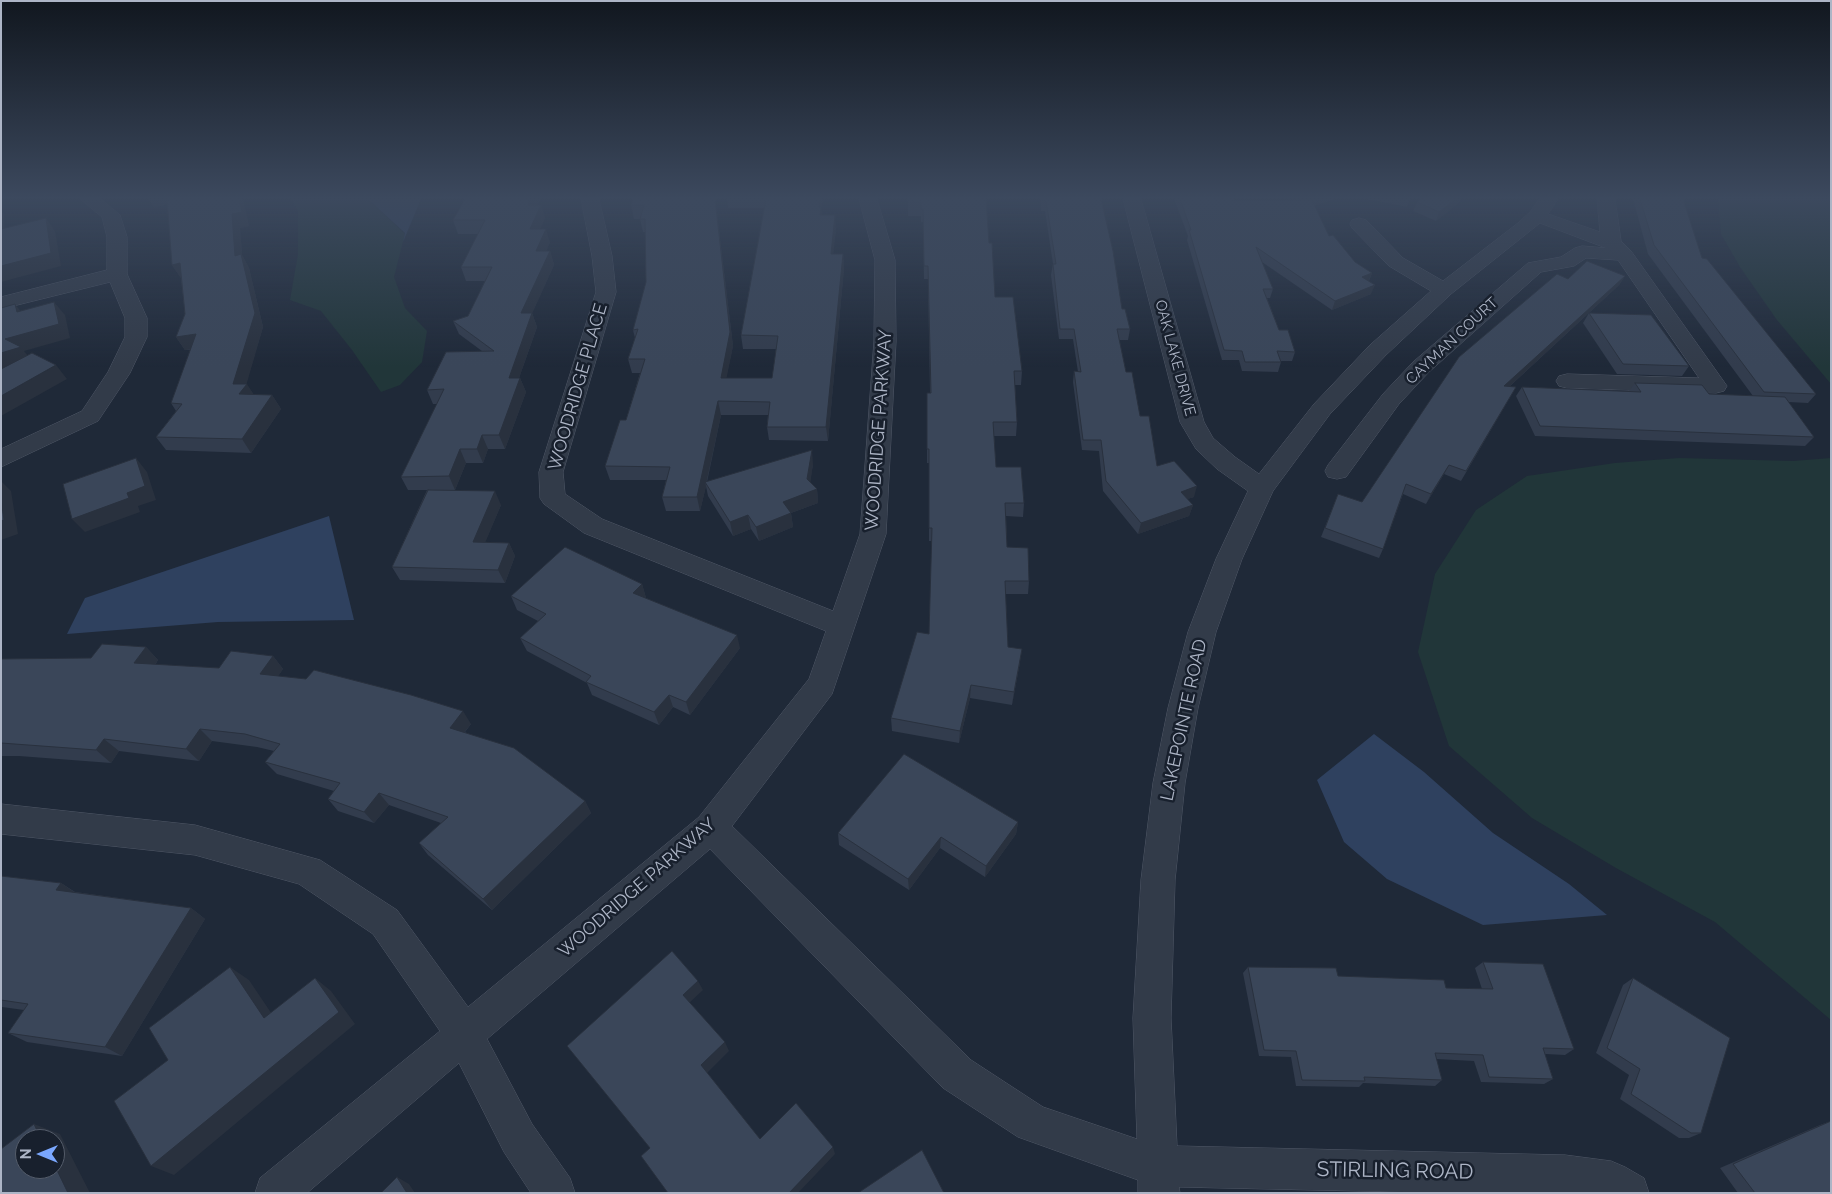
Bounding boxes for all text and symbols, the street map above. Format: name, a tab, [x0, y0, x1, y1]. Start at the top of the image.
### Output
street label: CAYMAN COURT	[1402, 294, 1502, 388]
street label: OAK LAKE DRIVE	[1151, 298, 1199, 418]
street label: WOODRIDGE PLACE	[544, 301, 612, 473]
street label: WOODRIDGE PARKWAY	[861, 329, 897, 531]
street label: LAKEPOINTE ROAD	[1156, 637, 1212, 803]
street label: WOODRIDGE PARKWAY	[554, 814, 720, 962]
north arrow	[15, 1129, 65, 1179]
text: N	[18, 1149, 34, 1159]
street label: STIRLING ROAD	[1316, 1157, 1474, 1185]

